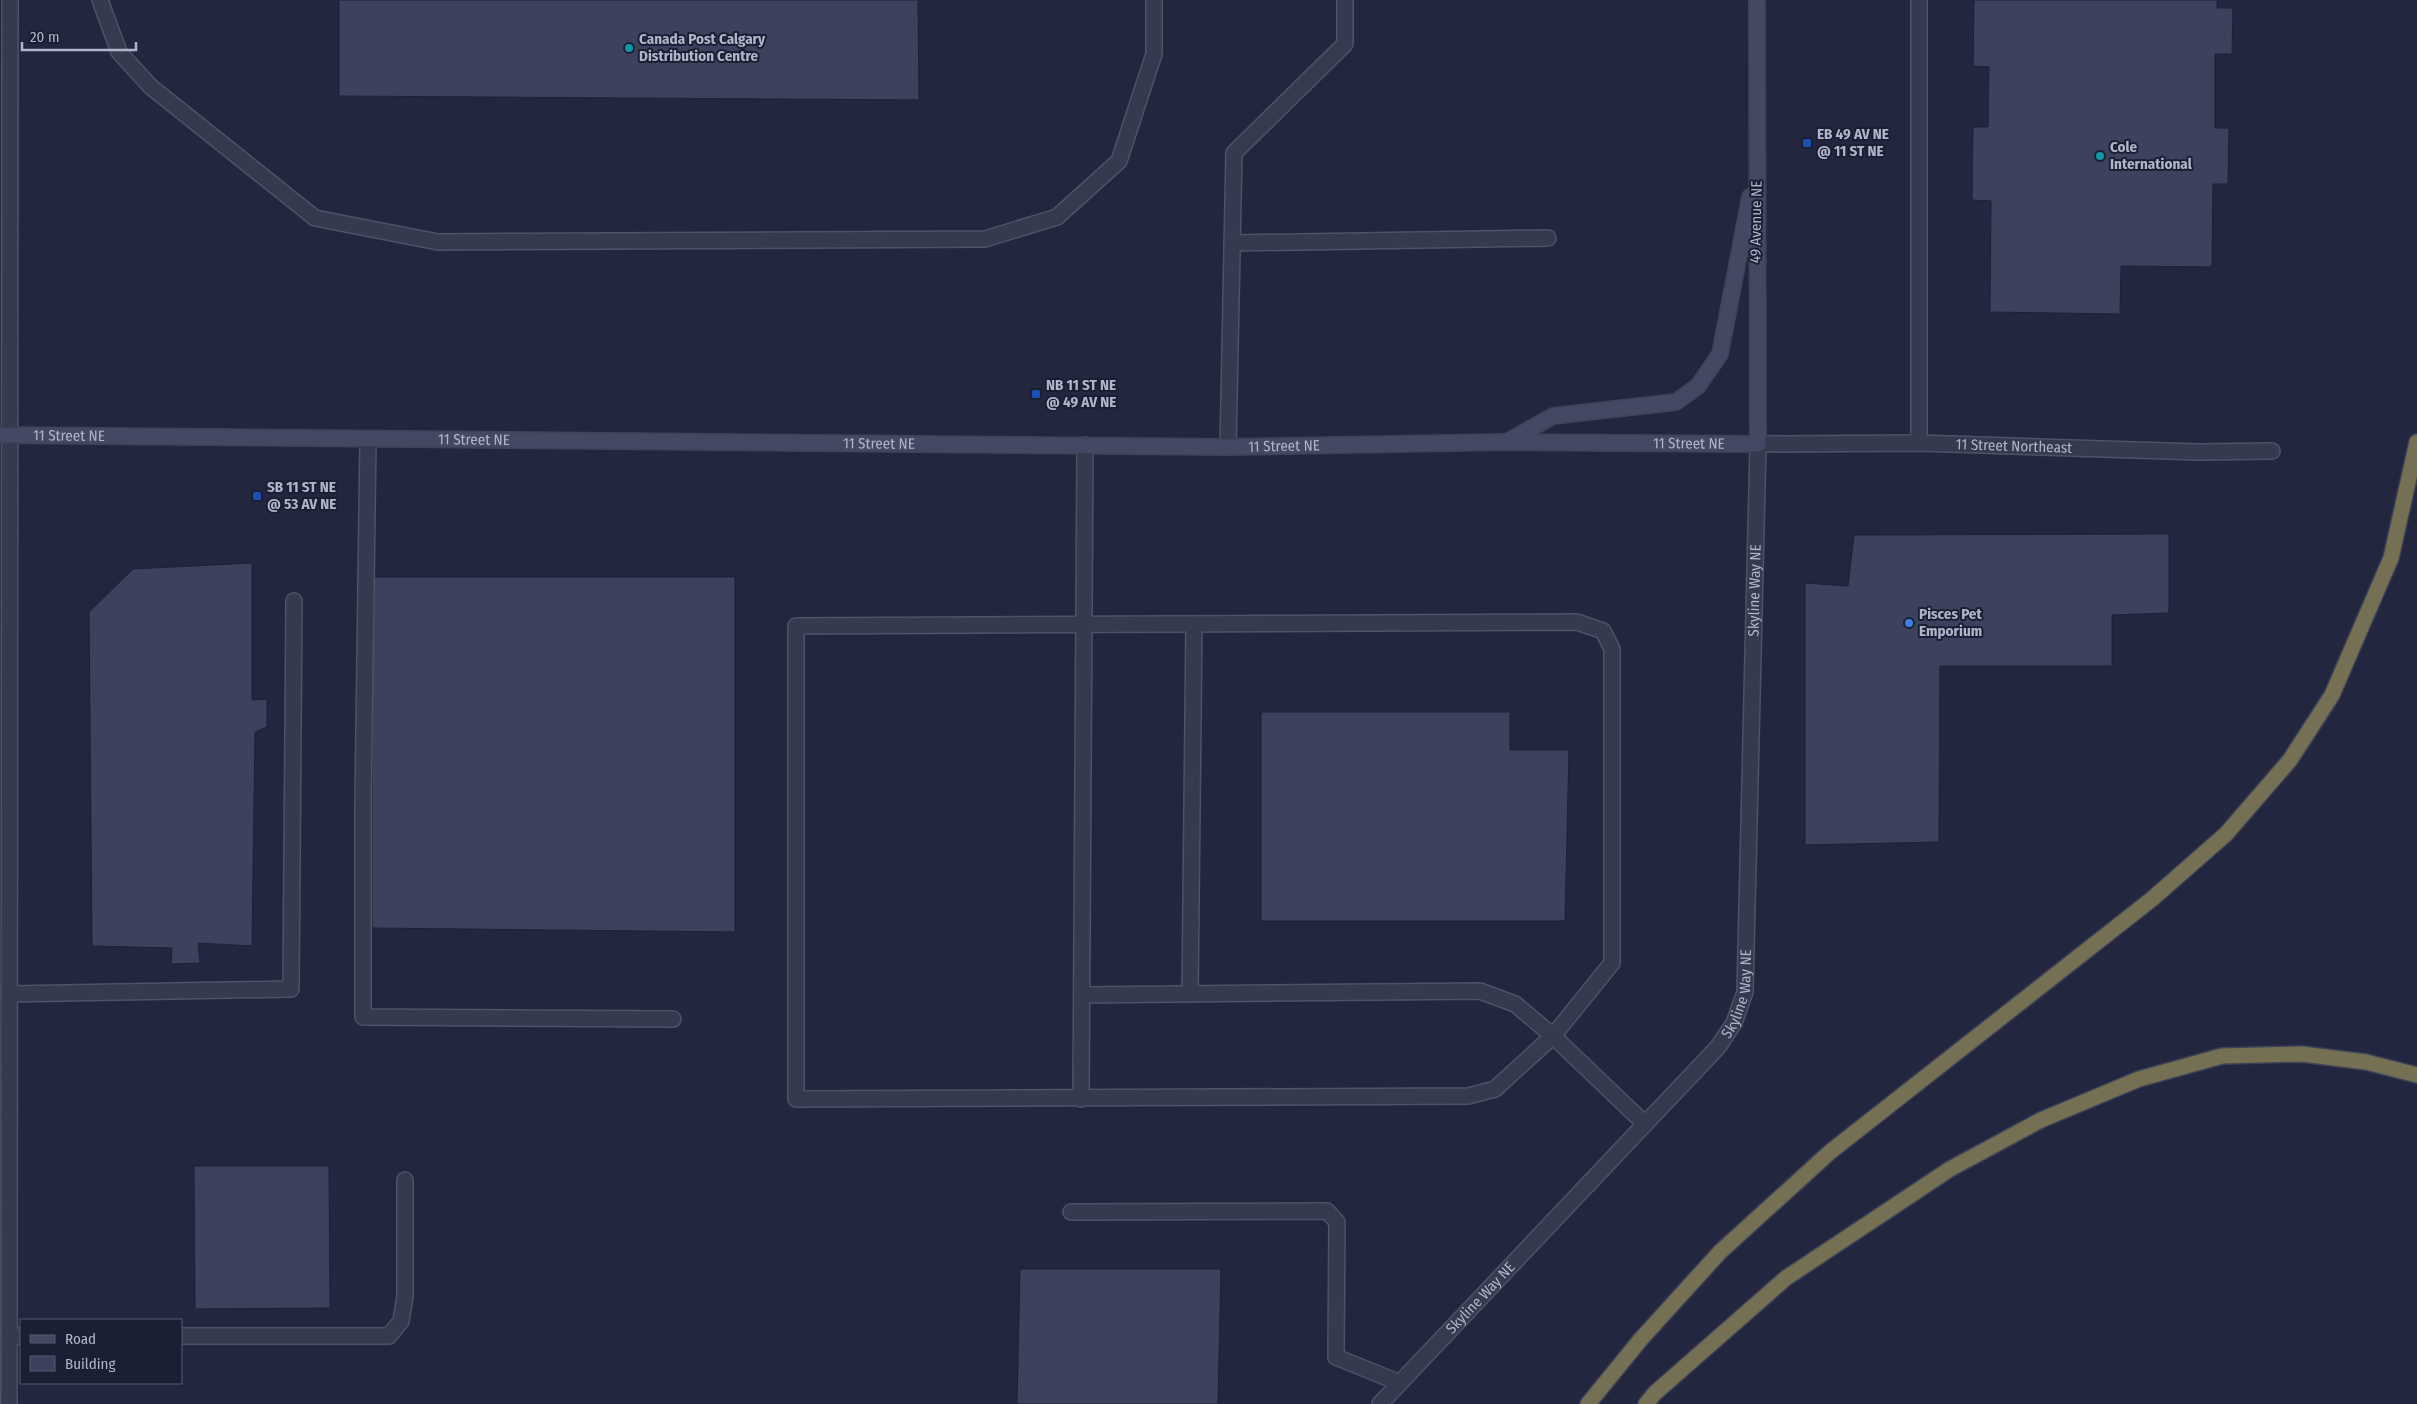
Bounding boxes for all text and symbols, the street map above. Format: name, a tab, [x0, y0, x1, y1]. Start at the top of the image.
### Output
scale bar	[22, 20, 136, 52]
text: 20 m	[30, 28, 60, 46]
place label: Canada Post Calgary Distribution Centre	[639, 30, 766, 65]
marker: Canada Post Calgary Distribution Centre	[623, 42, 635, 54]
place label: EB 49 AV NE @ 11 ST NE	[1817, 125, 1889, 160]
marker: EB 49 AV NE @ 11 ST NE	[1801, 137, 1813, 149]
place label: Cole International	[2110, 138, 2193, 173]
marker: Cole International	[2094, 150, 2106, 162]
street label: 49 Avenue NE	[1746, 181, 1766, 263]
place label: NB 11 ST NE @ 49 AV NE	[1046, 376, 1116, 411]
marker: NB 11 ST NE @ 49 AV NE	[1030, 388, 1042, 400]
street label: 11 Street NE	[33, 426, 105, 445]
street label: 11 Street NE	[438, 430, 510, 449]
street label: 11 Street NE	[843, 434, 915, 453]
street label: 11 Street NE	[1653, 434, 1725, 453]
street label: 11 Street Northeast	[1955, 435, 2073, 457]
street label: 11 Street NE	[1248, 436, 1320, 456]
place label: SB 11 ST NE @ 53 AV NE	[267, 478, 336, 513]
marker: SB 11 ST NE @ 53 AV NE	[251, 490, 263, 502]
street label: Skyline Way NE	[1744, 544, 1765, 637]
place label: Pisces Pet Emporium	[1919, 605, 1982, 640]
marker: Pisces Pet Emporium	[1903, 617, 1915, 629]
street label: Skyline Way NE	[1717, 949, 1755, 1042]
street label: Skyline Way NE	[1442, 1258, 1519, 1338]
legend	[20, 1319, 182, 1384]
text: Road	[65, 1330, 96, 1348]
text: Building	[65, 1355, 116, 1373]

